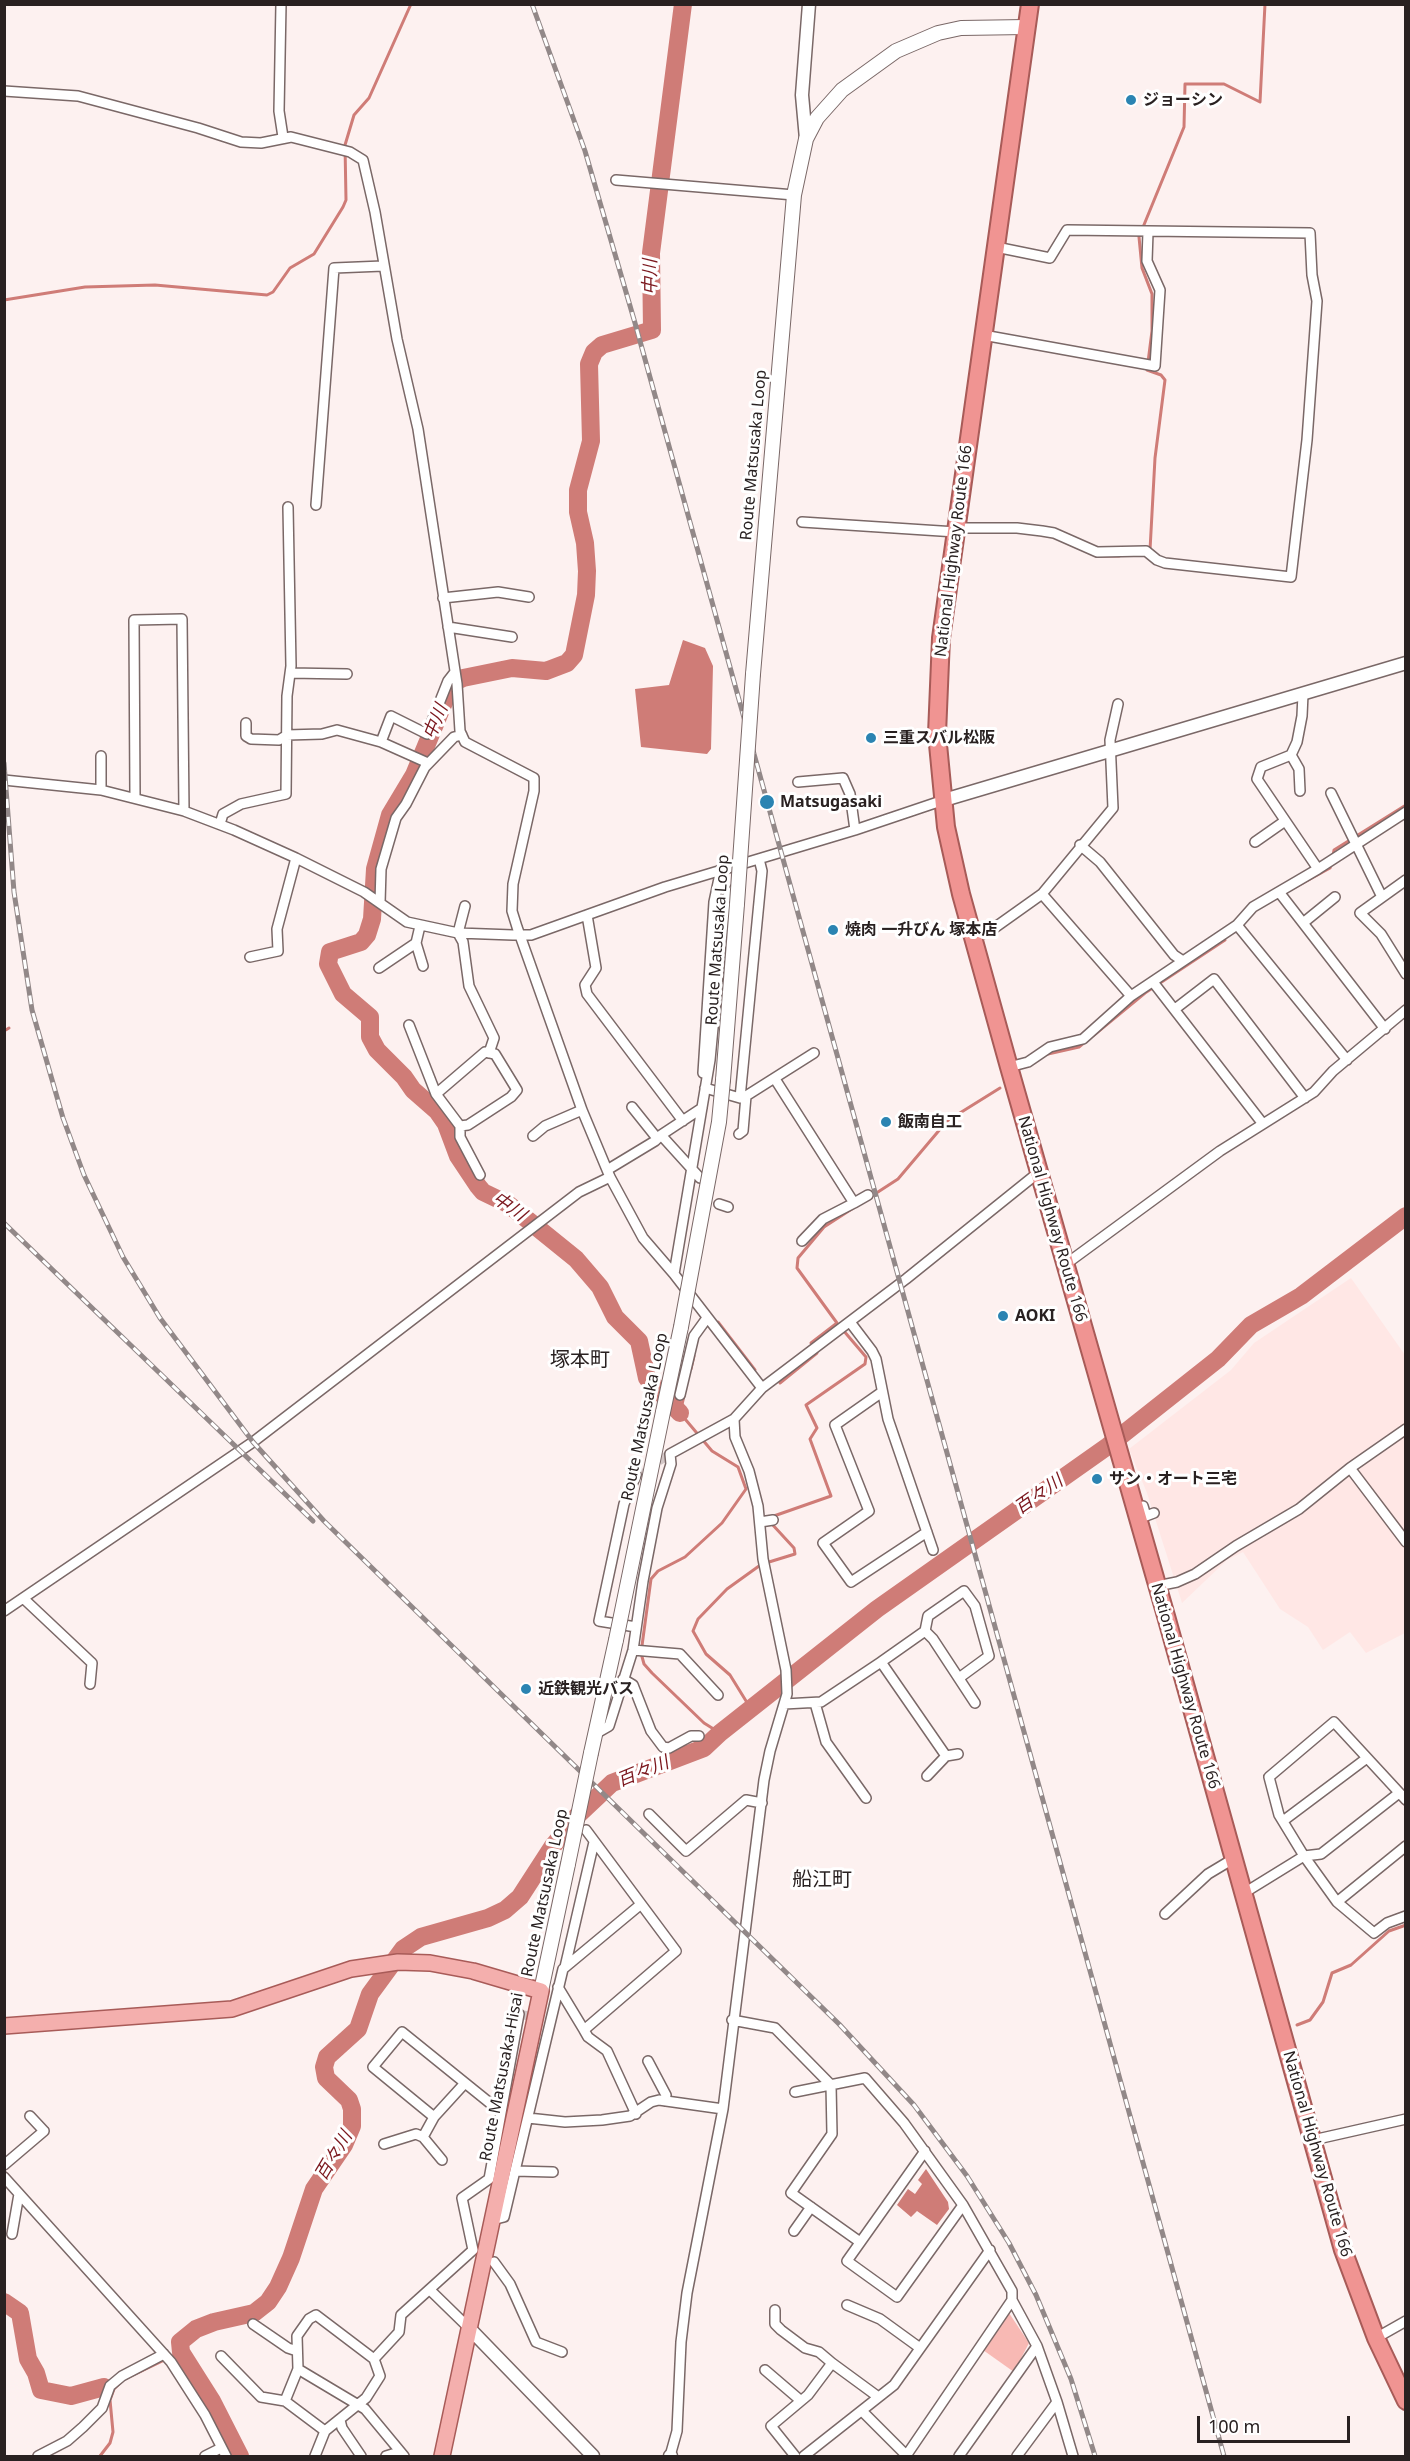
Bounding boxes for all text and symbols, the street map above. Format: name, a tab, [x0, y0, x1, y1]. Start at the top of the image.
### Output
place label: ジョーシン	[1143, 90, 1223, 110]
marker: ジョーシン	[1124, 93, 1138, 107]
water label: 中川	[640, 259, 662, 295]
street label: Route Matsusaka Loop	[737, 369, 771, 541]
street label: National Highway Route 166	[931, 444, 977, 658]
water label: 中川	[419, 701, 453, 743]
place label: 三重スバル松阪	[883, 728, 995, 748]
marker: 三重スバル松阪	[864, 731, 878, 745]
place label: Matsugasaki	[780, 792, 882, 812]
marker: Matsugasaki	[758, 793, 776, 811]
street label: Route Matsusaka Loop	[702, 854, 734, 1026]
place label: 焼肉 一升びん 塚本店	[845, 920, 997, 940]
marker: 焼肉 一升びん 塚本店	[826, 923, 840, 937]
place label: 飯南自工	[898, 1112, 962, 1132]
street label: National Highway Route 166	[1013, 1114, 1091, 1324]
marker: 飯南自工	[879, 1115, 893, 1129]
water label: 中川	[488, 1188, 530, 1226]
place label: AOKI	[1015, 1306, 1055, 1326]
marker: AOKI	[996, 1309, 1010, 1323]
street label: Route Matsusaka Loop	[618, 1331, 672, 1503]
district label: 塚本町	[550, 1348, 610, 1372]
place label: サン・オート三宅	[1109, 1469, 1237, 1489]
water label: 百々川	[1011, 1471, 1067, 1519]
marker: サン・オート三宅	[1090, 1472, 1104, 1486]
street label: National Highway Route 166	[1146, 1581, 1224, 1791]
place label: 近鉄観光バス	[538, 1679, 634, 1699]
marker: 近鉄観光バス	[519, 1682, 533, 1696]
water label: 百々川	[614, 1752, 672, 1792]
street label: Route Matsusaka Loop	[518, 1807, 572, 1979]
district label: 船江町	[792, 1868, 852, 1892]
street label: Route Matsusaka-Hisai	[476, 1991, 528, 2163]
street label: National Highway Route 166	[1278, 2049, 1356, 2259]
water label: 百々川	[311, 2127, 357, 2185]
scale bar	[1200, 2404, 1353, 2442]
text: 100 m	[1208, 2414, 1260, 2438]

